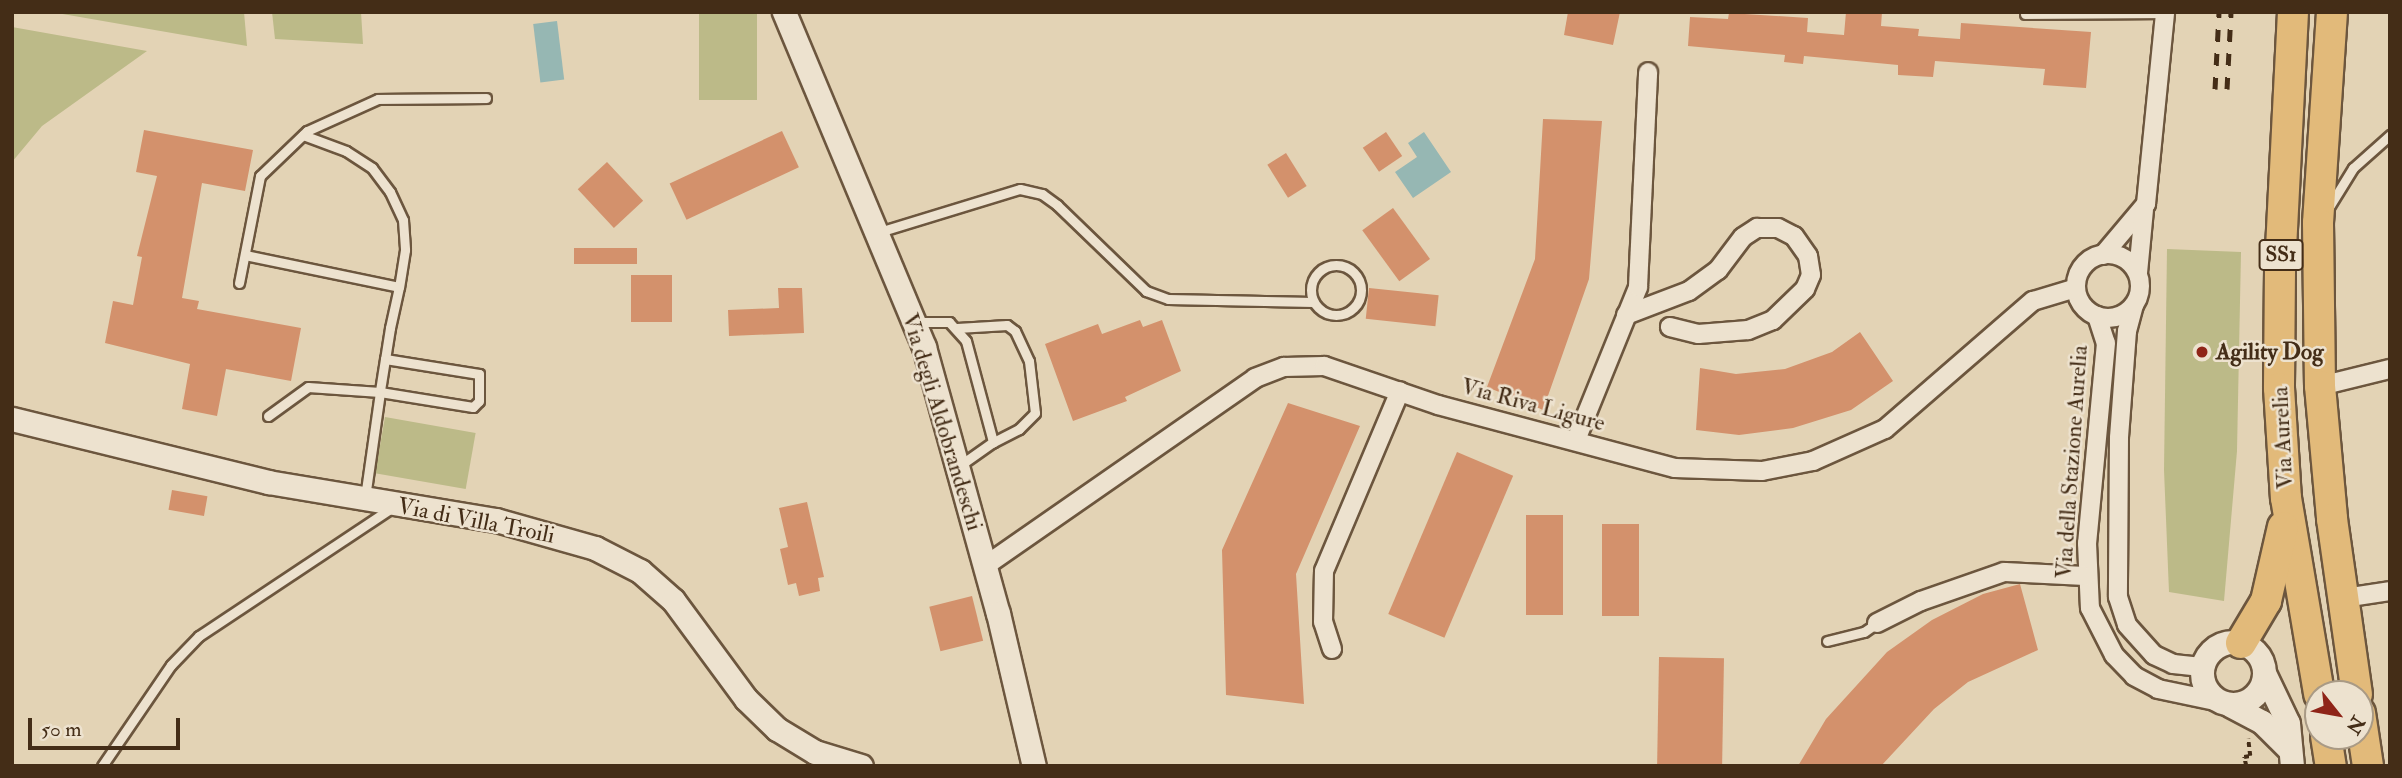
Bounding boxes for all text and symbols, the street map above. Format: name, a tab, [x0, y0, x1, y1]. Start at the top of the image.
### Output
road number: SS1	[2258, 238, 2304, 272]
street label: Via degli Aldobrandeschi	[896, 310, 988, 534]
place label: Agility Dog	[2216, 338, 2323, 366]
street label: Via della Stazione Aurelia	[2050, 344, 2094, 580]
marker: Agility Dog	[2194, 344, 2210, 360]
street label: Via Riva Ligure	[1458, 373, 1608, 437]
street label: Via Aurelia	[2267, 386, 2299, 490]
street label: Via di Villa Troili	[395, 492, 557, 550]
north arrow	[2304, 680, 2374, 750]
scale bar	[32, 704, 184, 748]
text: N	[2341, 711, 2370, 738]
text: 50 m	[41, 716, 82, 743]

